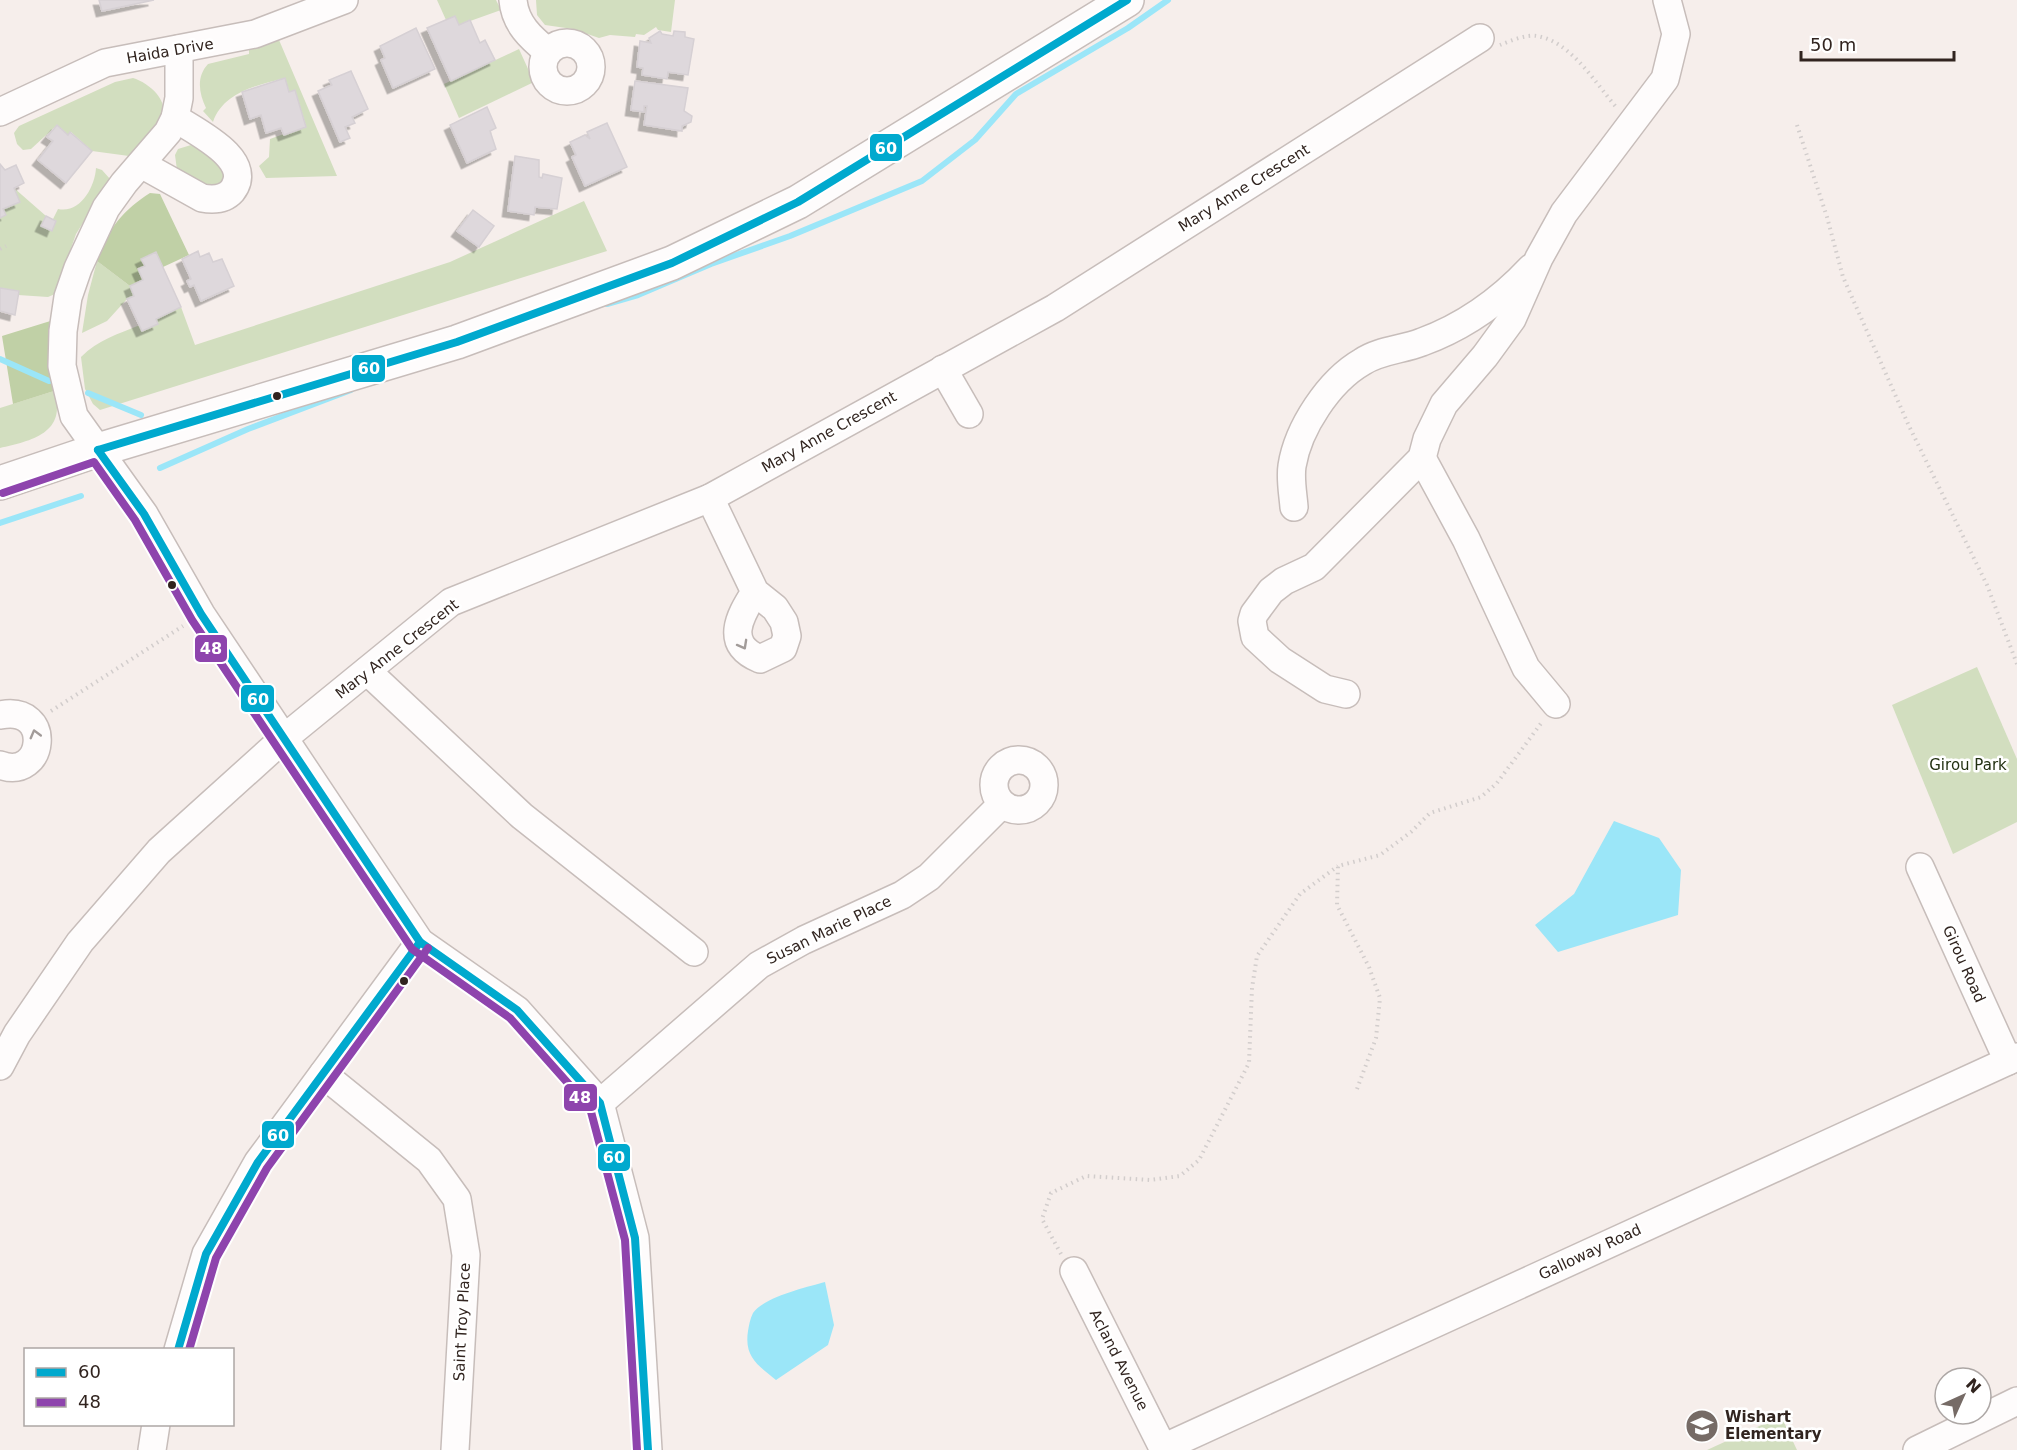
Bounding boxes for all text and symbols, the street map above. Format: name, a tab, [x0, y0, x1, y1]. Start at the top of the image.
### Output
scale bar	[1801, 24, 1954, 62]
street label: Haida Drive	[125, 34, 215, 68]
text: 50 m	[1810, 34, 1856, 55]
line badge: 60	[869, 133, 903, 162]
text: 60	[875, 139, 897, 158]
street label: Mary Anne Crescent	[1175, 140, 1313, 236]
line badge: 60	[351, 354, 386, 383]
text: 60	[358, 359, 380, 378]
street label: Mary Anne Crescent	[758, 387, 900, 477]
unlabelled marker	[271, 390, 283, 402]
unlabelled marker	[166, 579, 178, 591]
street label: Mary Anne Crescent	[332, 595, 462, 703]
line badge: 48	[194, 634, 228, 663]
text: 48	[200, 639, 222, 658]
one-way arrow	[736, 639, 748, 650]
line badge: 60	[240, 684, 275, 713]
text: 60	[247, 690, 269, 709]
one-way arrow	[30, 729, 42, 740]
park label: Girou Park	[1929, 756, 2007, 774]
street label: Susan Marie Place	[764, 892, 894, 968]
street label: Girou Road	[1939, 923, 1989, 1005]
unlabelled marker	[398, 975, 410, 987]
line badge: 48	[563, 1083, 598, 1112]
text: 48	[569, 1088, 591, 1107]
line badge: 60	[261, 1120, 295, 1149]
text: 60	[267, 1126, 289, 1145]
line badge: 60	[597, 1143, 631, 1172]
text: 60	[603, 1148, 625, 1167]
street label: Galloway Road	[1536, 1220, 1644, 1284]
street label: Saint Troy Place	[450, 1262, 474, 1382]
street label: Acland Avenue	[1086, 1306, 1152, 1414]
legend	[24, 1348, 234, 1426]
text: 60	[78, 1361, 101, 1382]
north arrow	[1933, 1366, 1993, 1426]
text: N	[1962, 1374, 1985, 1397]
text: 48	[78, 1391, 101, 1412]
school or university icon: Wishart Elementary	[1684, 1408, 1720, 1444]
place label: Wishart Elementary	[1725, 1408, 1822, 1443]

